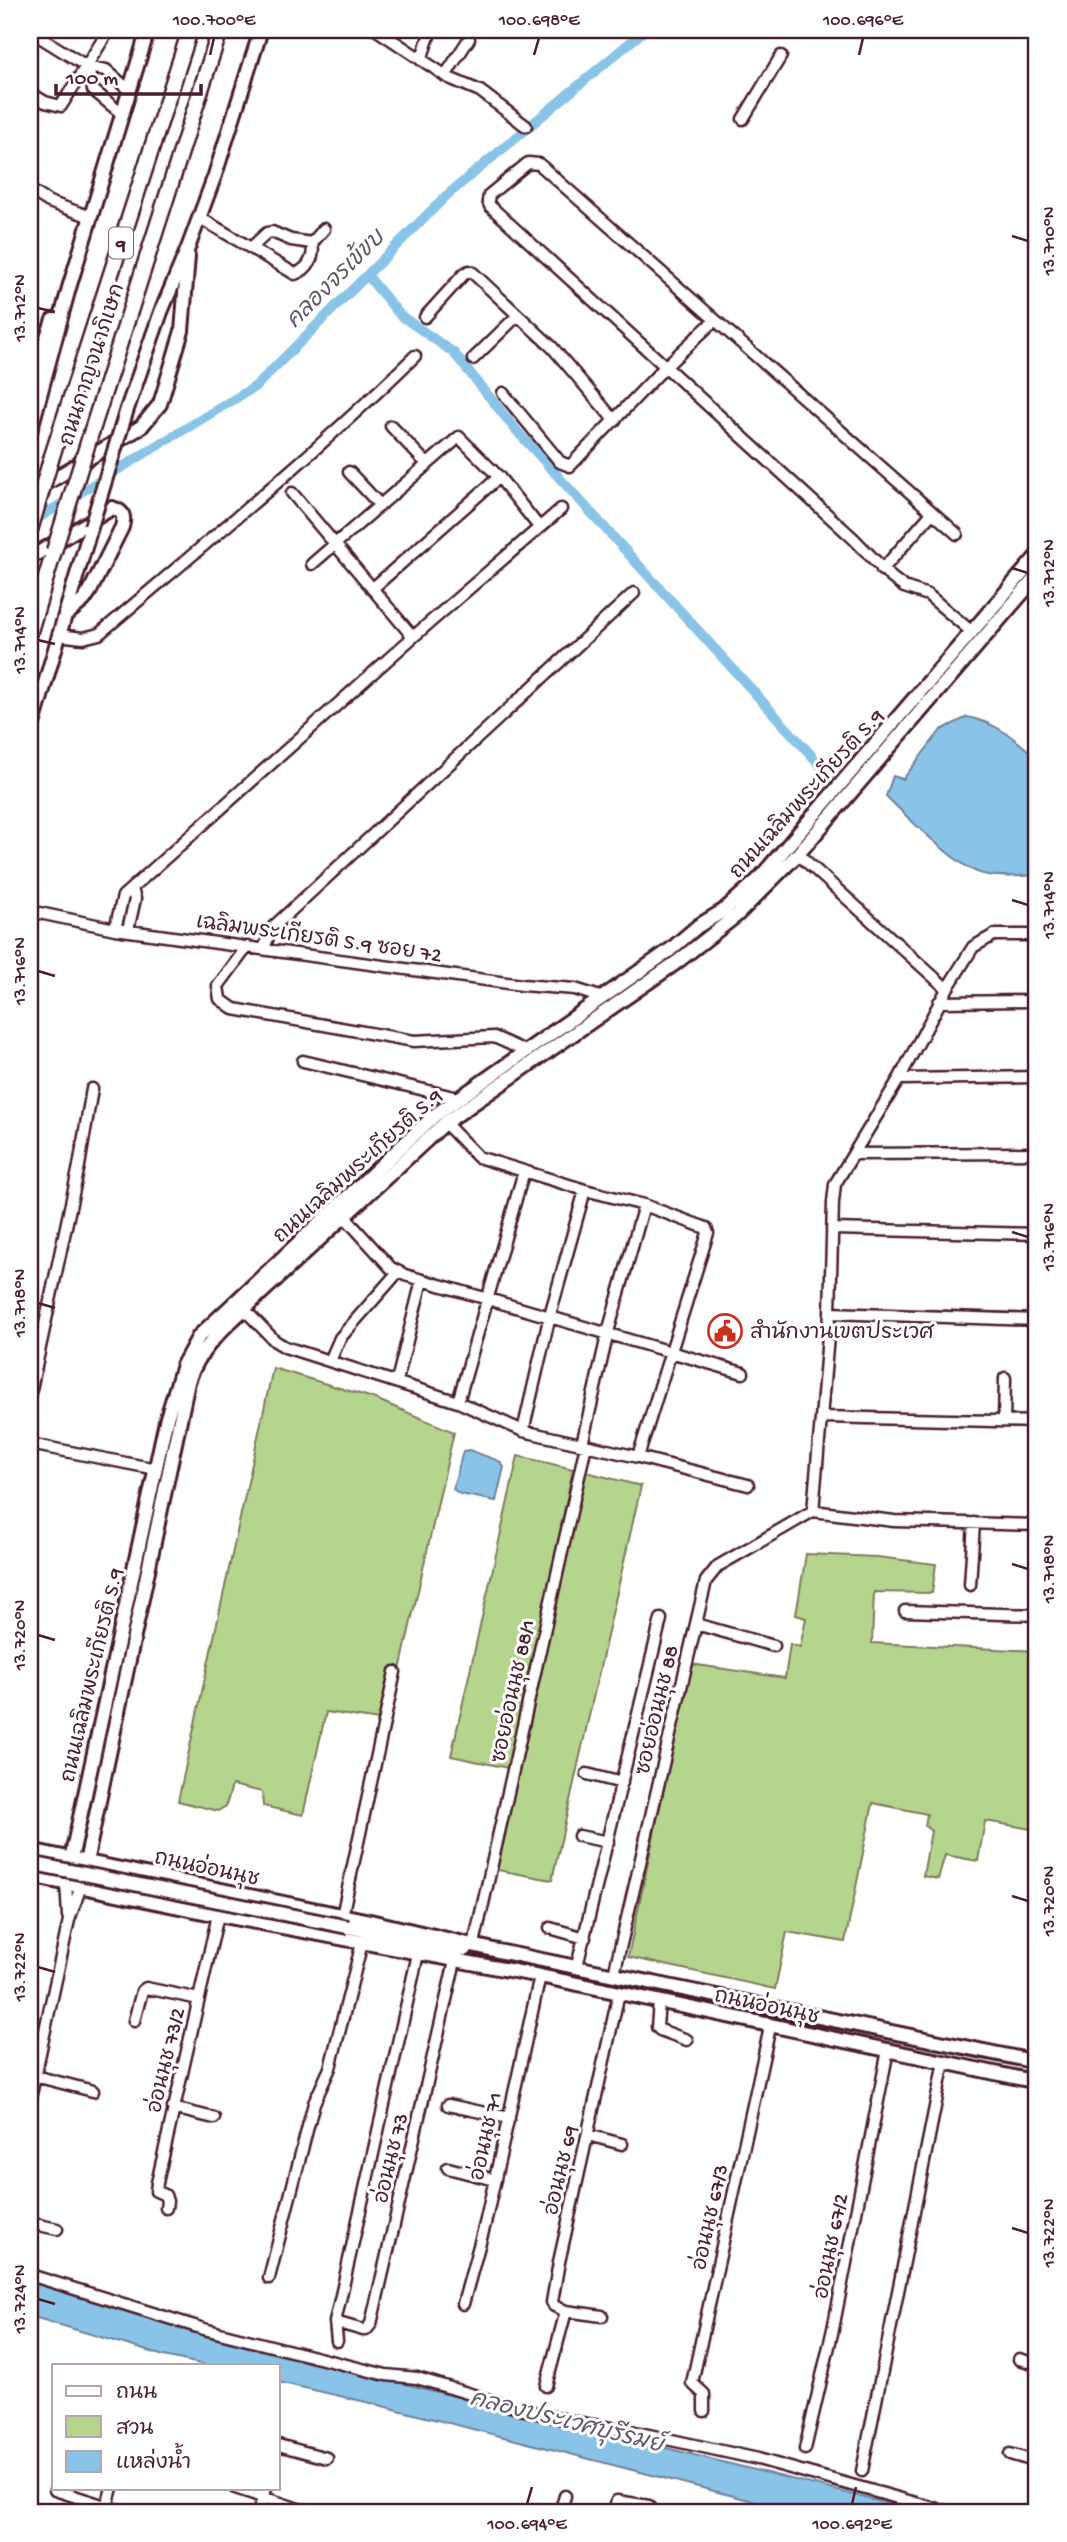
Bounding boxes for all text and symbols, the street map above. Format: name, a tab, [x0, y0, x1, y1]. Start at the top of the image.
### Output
text: 100.700°E	[172, 11, 256, 32]
text: 100.698°E	[498, 11, 580, 32]
text: 100.696°E	[822, 11, 904, 32]
scale bar	[56, 52, 201, 96]
text: 100 m	[65, 68, 118, 93]
text: 13.710°N	[1040, 207, 1061, 276]
water label: คลองจรเข้ขบ	[279, 221, 393, 335]
road number: 9	[109, 228, 133, 258]
text: 13.712°N	[11, 274, 32, 343]
street label: ถนนกาญจนาภิเษก	[53, 280, 132, 449]
text: 13.712°N	[1040, 539, 1061, 608]
text: 13.714°N	[11, 606, 32, 675]
street label: ถนนเฉลิมพระเกียรติ ร.9	[724, 703, 892, 885]
text: 13.714°N	[1040, 871, 1061, 940]
street label: เฉลิมพระเกียรติ ร.9 ซอย 72	[194, 908, 443, 970]
text: 13.716°N	[11, 937, 32, 1006]
street label: ถนนเฉลิมพระเกียรติ ร.9	[268, 1082, 450, 1250]
text: 13.716°N	[1040, 1203, 1061, 1272]
text: 13.718°N	[11, 1269, 32, 1338]
public building icon: สำนักงานเขตประเวศ	[706, 1312, 744, 1350]
place label: สำนักงานเขตประเวศ	[750, 1318, 935, 1347]
text: 13.718°N	[1040, 1535, 1061, 1604]
street label: ถนนเฉลิมพระเกียรติ ร.9	[55, 1565, 131, 1785]
text: 13.720°N	[11, 1600, 32, 1671]
street label: ซอยอ่อนนุช 88/1	[484, 1617, 543, 1766]
street label: ซอยอ่อนนุช 88	[628, 1643, 686, 1778]
street label: ถนนอ่อนนุช	[152, 1843, 262, 1894]
text: 13.720°N	[1040, 1866, 1061, 1937]
text: 13.722°N	[11, 1932, 32, 2003]
street label: ถนนอ่อนนุช	[712, 1981, 822, 2032]
street label: อ่อนนุช 73/2	[140, 2005, 193, 2116]
street label: อ่อนนุช 71	[463, 2090, 510, 2183]
street label: อ่อนนุช 73	[367, 2110, 416, 2206]
street label: อ่อนนุช 69	[537, 2122, 586, 2218]
street label: อ่อนนุช 67/3	[685, 2162, 736, 2273]
street label: อ่อนนุช 67/2	[807, 2191, 856, 2302]
text: 13.722°N	[1040, 2198, 1061, 2269]
text: 13.724°N	[11, 2265, 32, 2334]
legend	[52, 2364, 280, 2490]
text: ถนน	[116, 2382, 157, 2407]
water label: คลองประเวศบุรีรมย์	[467, 2382, 671, 2462]
text: สวน	[116, 2418, 153, 2443]
text: แหล่งน้ำ	[116, 2442, 191, 2477]
text: 100.694°E	[486, 2515, 567, 2536]
text: 100.692°E	[811, 2515, 893, 2536]

